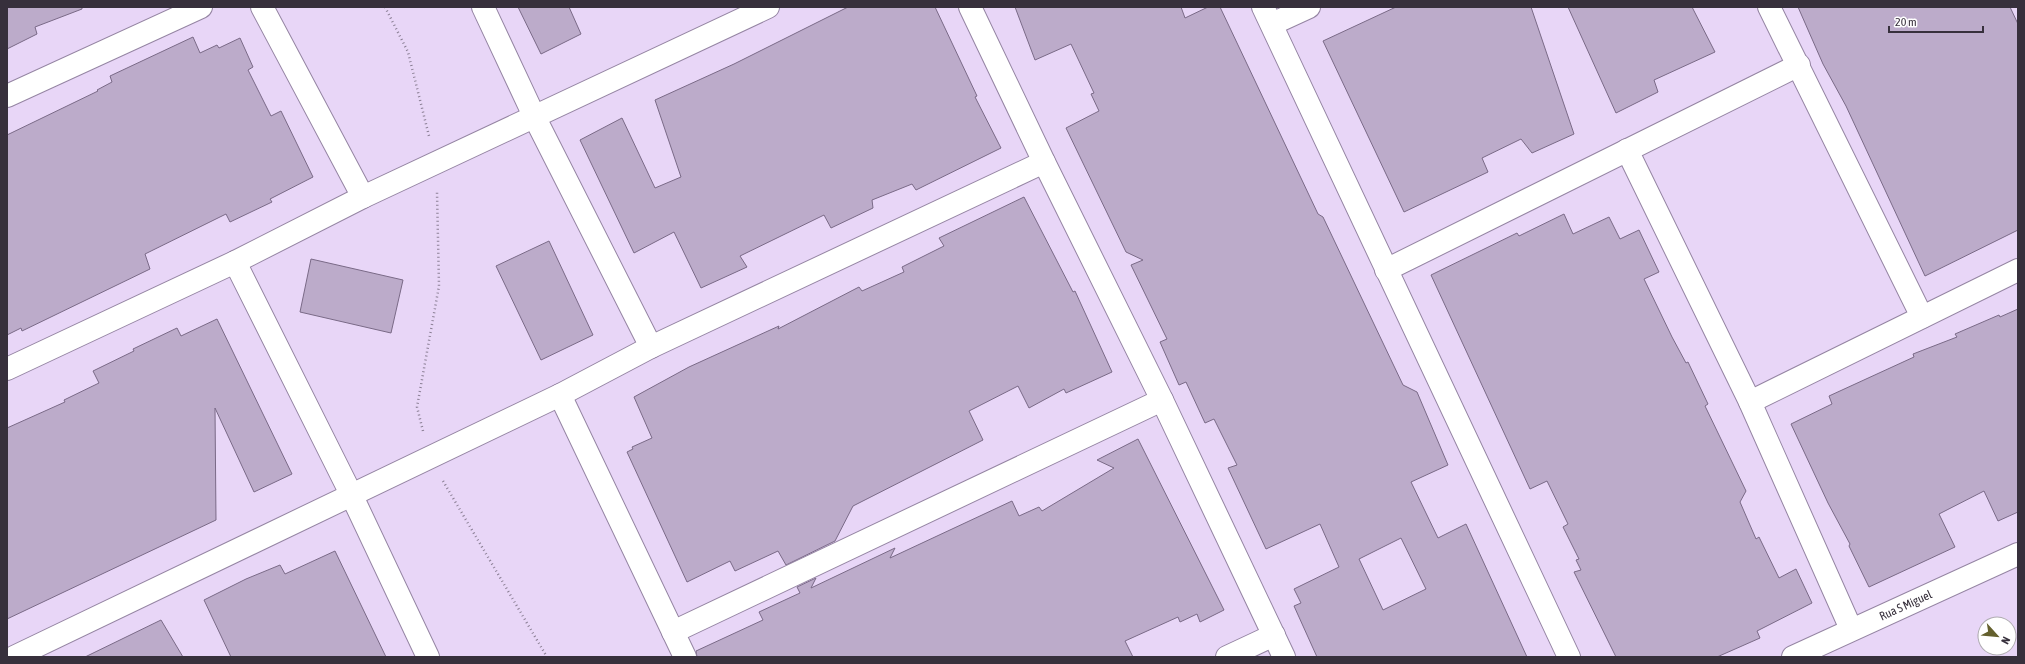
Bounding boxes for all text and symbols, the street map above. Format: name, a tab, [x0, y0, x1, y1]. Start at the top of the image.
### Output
scale bar	[1889, 8, 1983, 34]
text: 20 m	[1895, 15, 1917, 29]
street label: Rua S Miguel	[1877, 587, 1935, 623]
north arrow	[1977, 616, 2017, 656]
text: N	[1999, 635, 2013, 646]

